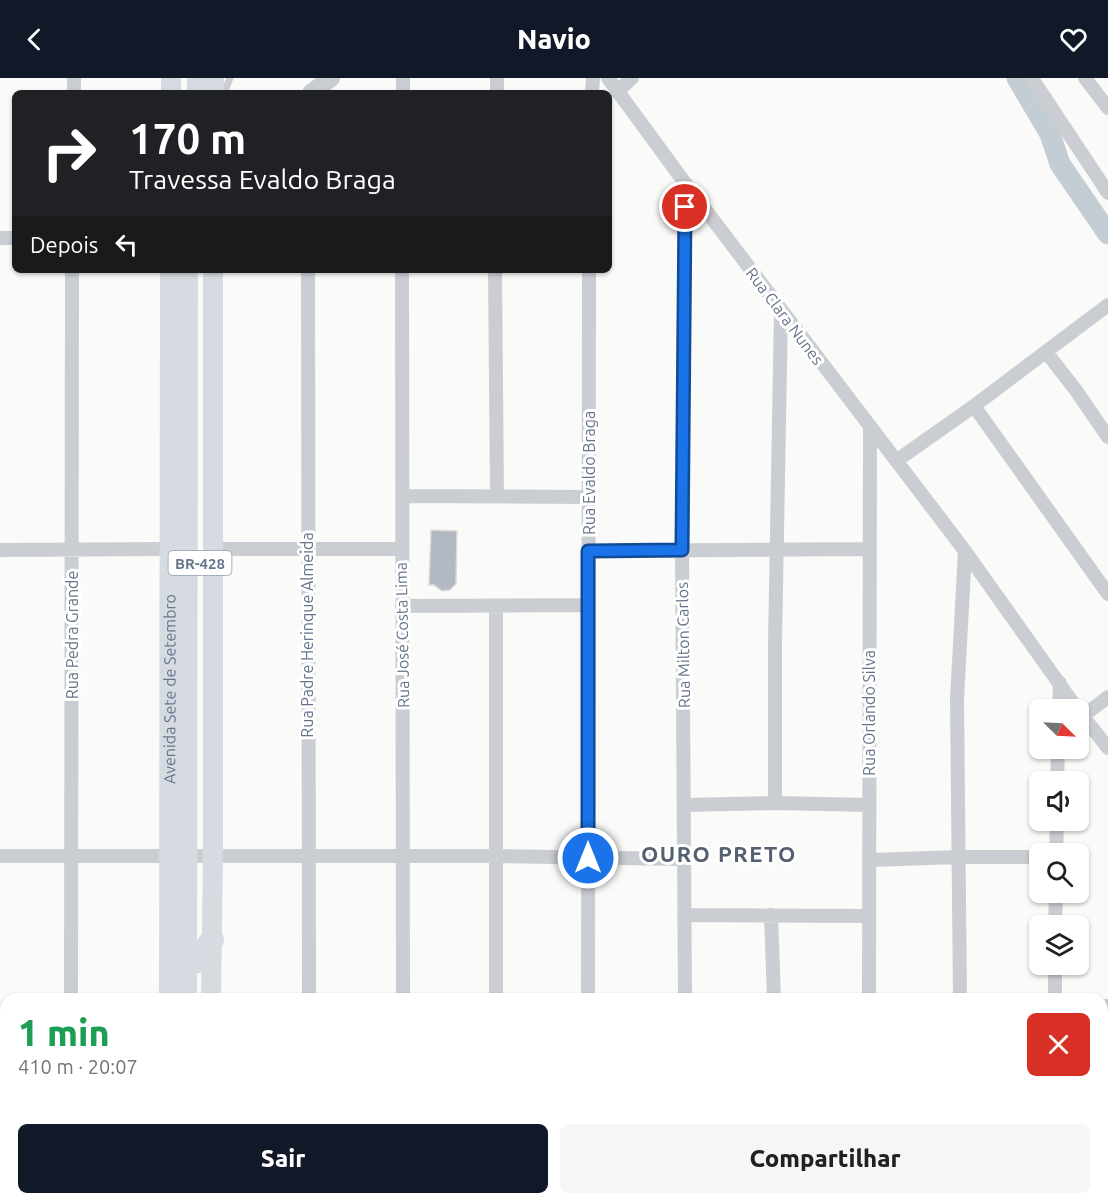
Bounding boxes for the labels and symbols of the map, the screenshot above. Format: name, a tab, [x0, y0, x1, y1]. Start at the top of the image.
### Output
pin	[659, 181, 710, 232]
street label: Rua Clara Nunes	[743, 264, 827, 368]
street label: Rua Evaldo Braga	[580, 411, 598, 535]
street label: Rua Padre Herinque Almeida	[298, 532, 316, 738]
road number: BR-428	[168, 551, 232, 575]
street label: Rua José Costa Lima	[392, 562, 412, 708]
street label: Rua Pedra Grande	[63, 571, 81, 699]
street label: Rua Milton Carlos	[673, 582, 693, 708]
street label: Avenida Sete de Setembro	[160, 594, 179, 784]
street label: Rua Orlando Silva	[860, 650, 878, 776]
north arrow	[1029, 699, 1089, 759]
position arrow	[556, 826, 620, 890]
district label: OURO PRETO	[641, 841, 797, 866]

